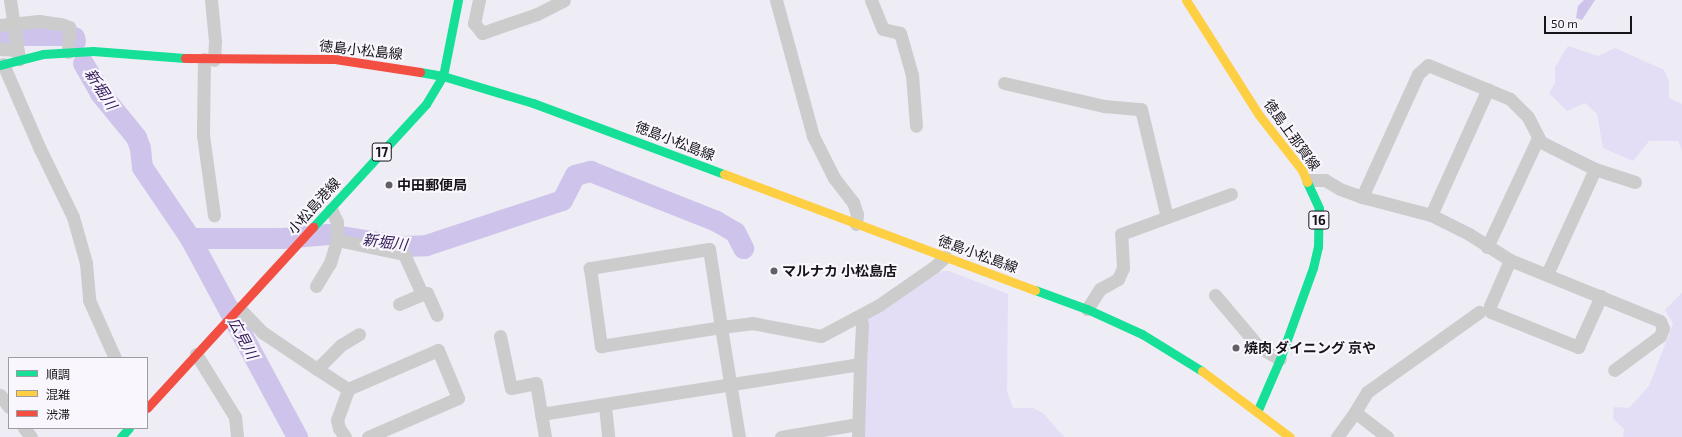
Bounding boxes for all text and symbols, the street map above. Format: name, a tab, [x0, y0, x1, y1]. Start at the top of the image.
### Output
scale bar	[1546, 8, 1634, 34]
text: 50 m	[1551, 16, 1578, 30]
street label: 徳島小松島線	[318, 37, 404, 63]
water label: 新堀川	[81, 65, 121, 113]
street label: 徳島上那賀線	[1261, 96, 1323, 174]
street label: 徳島小松島線	[633, 118, 717, 164]
road number: 17	[371, 141, 393, 163]
street label: 小松島港線	[284, 174, 344, 238]
place label: 中田郵便局	[397, 177, 467, 193]
marker: 中田郵便局	[384, 180, 394, 190]
road number: 16	[1308, 209, 1330, 231]
water label: 新堀川	[362, 230, 408, 254]
street label: 徳島小松島線	[936, 232, 1020, 276]
place label: マルナカ 小松島店	[782, 263, 897, 279]
marker: マルナカ 小松島店	[769, 266, 779, 276]
water label: 広見川	[224, 314, 262, 362]
place label: 焼肉 ダイニング 京や	[1244, 340, 1376, 356]
marker: 焼肉 ダイニング 京や	[1231, 343, 1241, 353]
legend	[8, 357, 148, 429]
text: 順調	[46, 367, 70, 381]
text: 混雑	[46, 387, 70, 401]
text: 渋滞	[46, 407, 70, 421]

